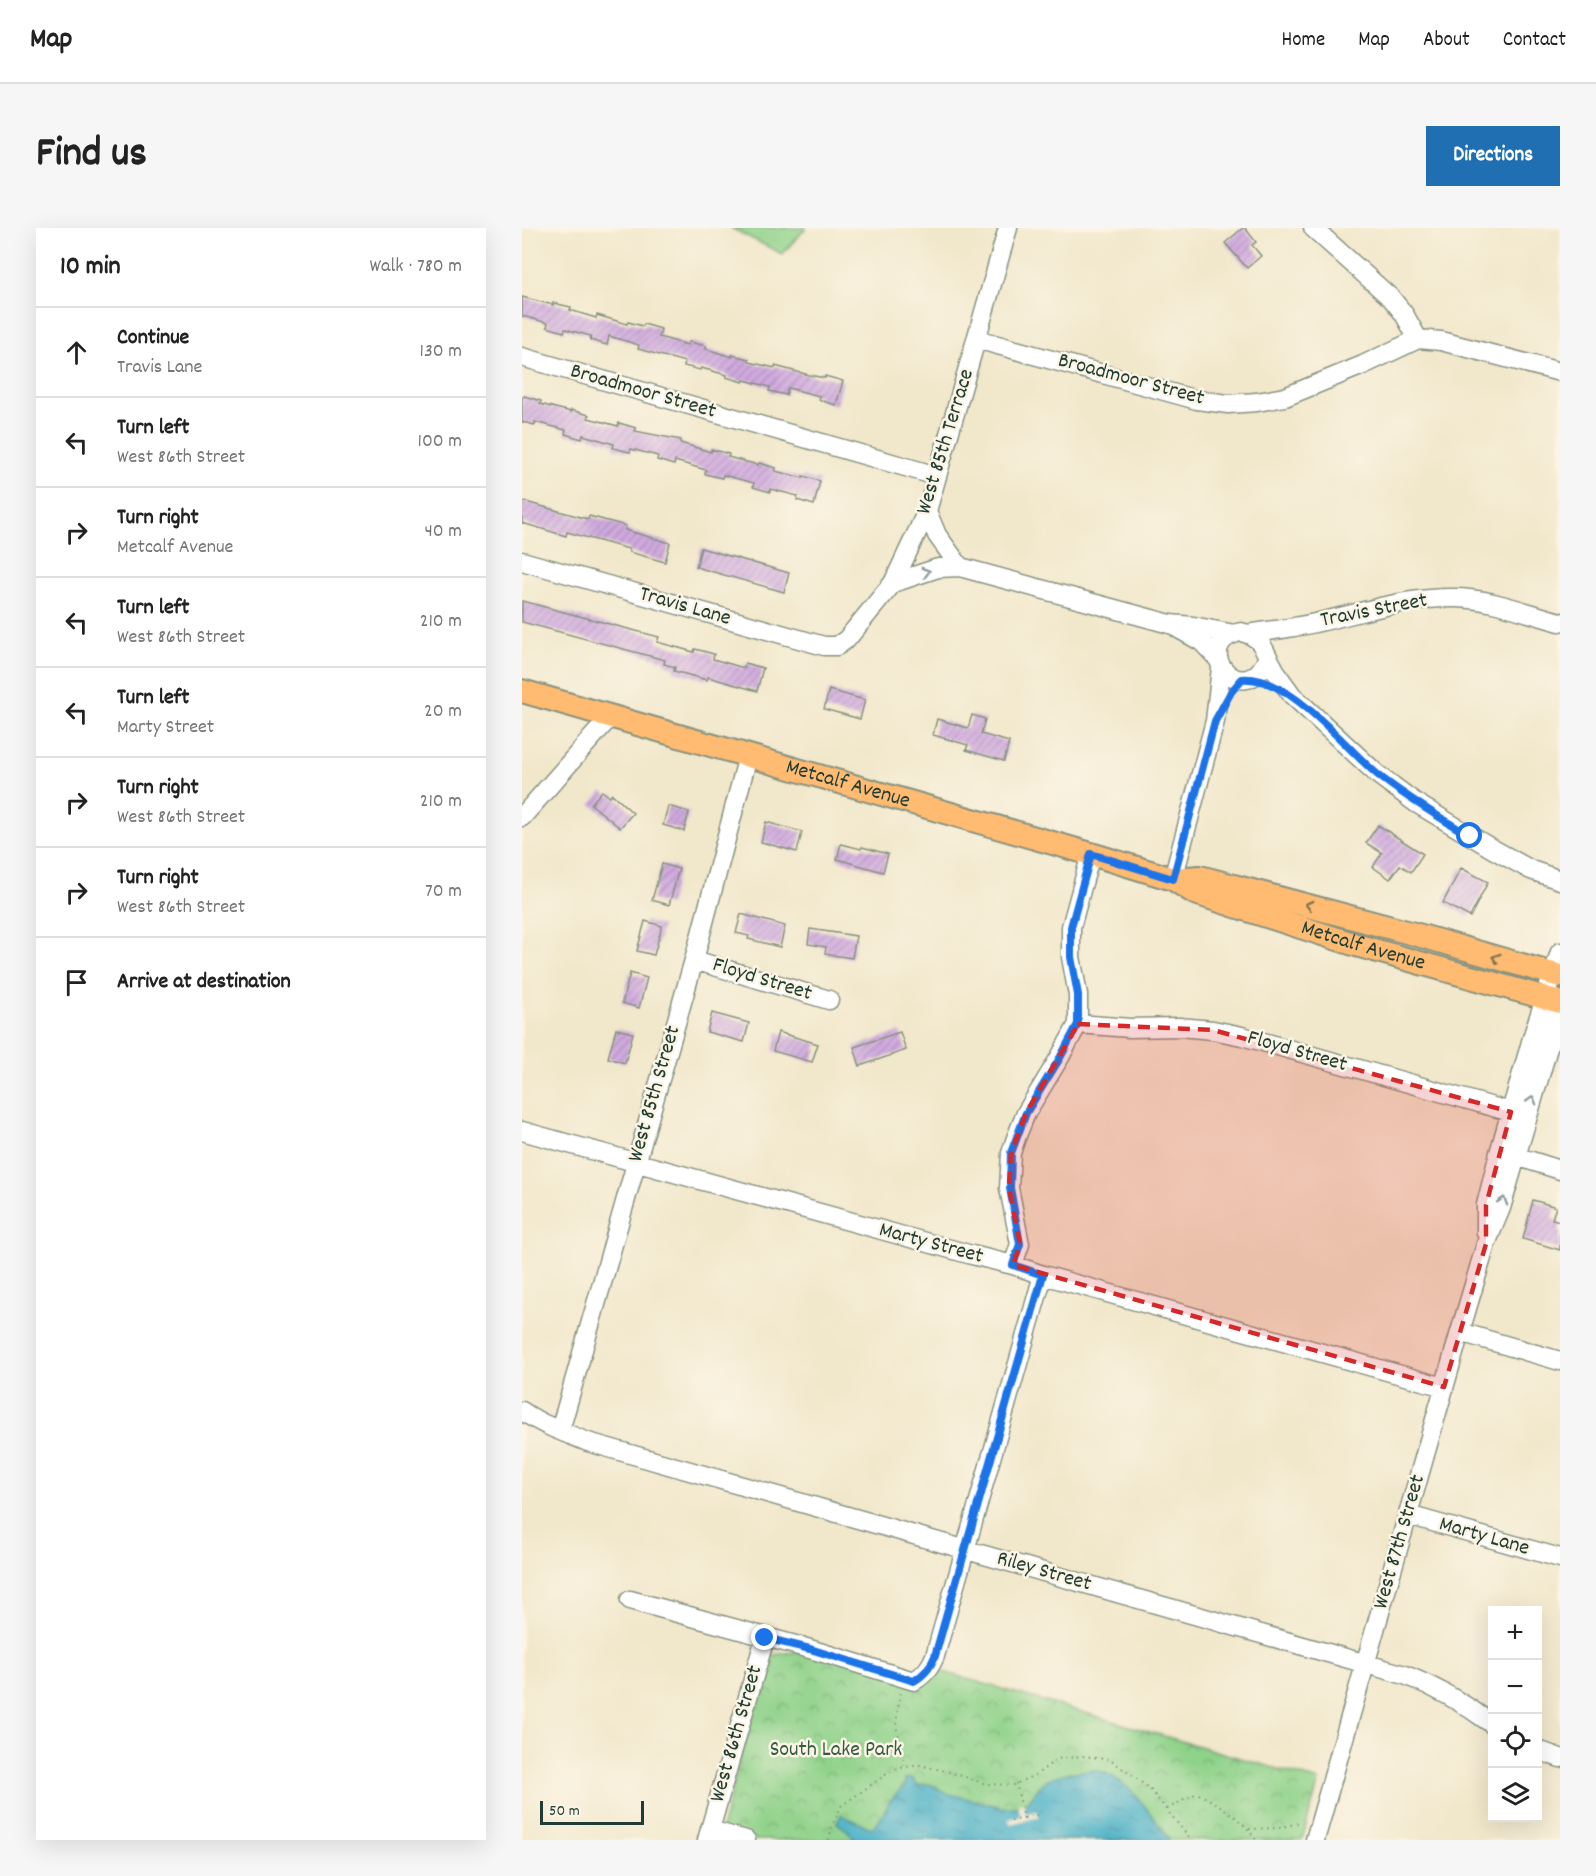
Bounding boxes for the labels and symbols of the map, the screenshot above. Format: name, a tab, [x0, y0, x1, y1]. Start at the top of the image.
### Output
street label: Broadmoor Street	[1054, 346, 1208, 414]
street label: Broadmoor Street	[566, 356, 720, 428]
street label: West 85th Terrace	[909, 365, 983, 519]
one-way arrow	[921, 566, 931, 579]
street label: Travis Lane	[636, 579, 734, 635]
street label: Travis Street	[1318, 585, 1430, 637]
street label: Metcalf Avenue	[782, 752, 914, 817]
route start	[1456, 822, 1482, 848]
one-way arrow	[1304, 900, 1314, 913]
street label: Metcalf Avenue	[1297, 913, 1429, 979]
street label: Floyd Street	[708, 950, 816, 1010]
one-way arrow	[1492, 953, 1502, 965]
street label: West 85th Street	[621, 1022, 689, 1166]
street label: Floyd Street	[1243, 1023, 1351, 1081]
one-way arrow	[1525, 1095, 1538, 1105]
one-way arrow	[1496, 1196, 1508, 1207]
street label: Marty Street	[875, 1215, 987, 1273]
street label: West 87th Street	[1366, 1471, 1434, 1613]
street label: Marty Lane	[1435, 1509, 1533, 1565]
street label: Riley Street	[993, 1544, 1095, 1600]
route end	[751, 1624, 777, 1650]
street label: West 86th Street	[703, 1662, 771, 1806]
park label: South Lake Park	[770, 1735, 902, 1766]
scale bar	[540, 1798, 644, 1826]

